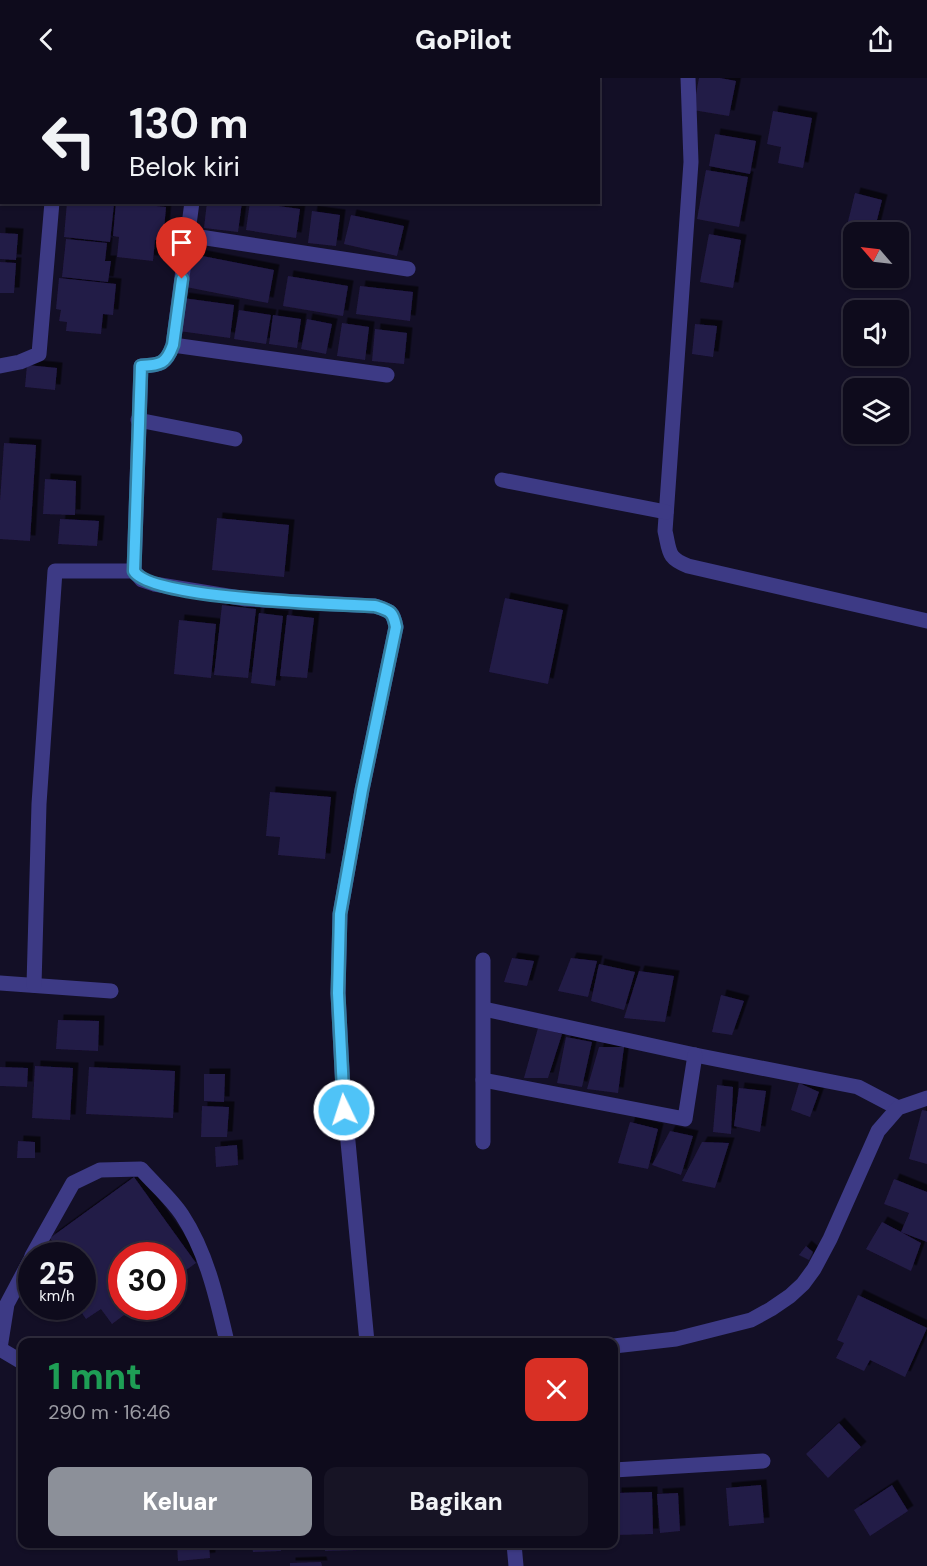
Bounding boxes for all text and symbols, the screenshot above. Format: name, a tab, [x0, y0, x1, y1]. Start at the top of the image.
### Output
text: GoPilot	[415, 22, 512, 57]
icon: back	[30, 23, 63, 56]
icon: share	[864, 23, 897, 56]
text: 130 m	[129, 96, 249, 151]
icon: left	[30, 102, 108, 180]
text: Belok kiri	[129, 149, 240, 184]
pin	[156, 217, 207, 279]
north arrow	[843, 222, 909, 288]
map controls	[843, 222, 909, 444]
icon: arrive	[165, 226, 198, 259]
button: sound	[843, 300, 909, 366]
button: layers	[843, 378, 909, 444]
position arrow	[312, 1078, 376, 1142]
speed limit sign: 30	[108, 1242, 186, 1320]
text: 25	[39, 1254, 75, 1293]
text: km/h	[39, 1286, 75, 1306]
text: 1 mnt	[48, 1353, 142, 1400]
button: close	[525, 1358, 588, 1421]
text: 290 m · 16:46	[48, 1399, 171, 1425]
button: Keluar	[48, 1467, 312, 1536]
button: Bagikan	[324, 1467, 588, 1536]

